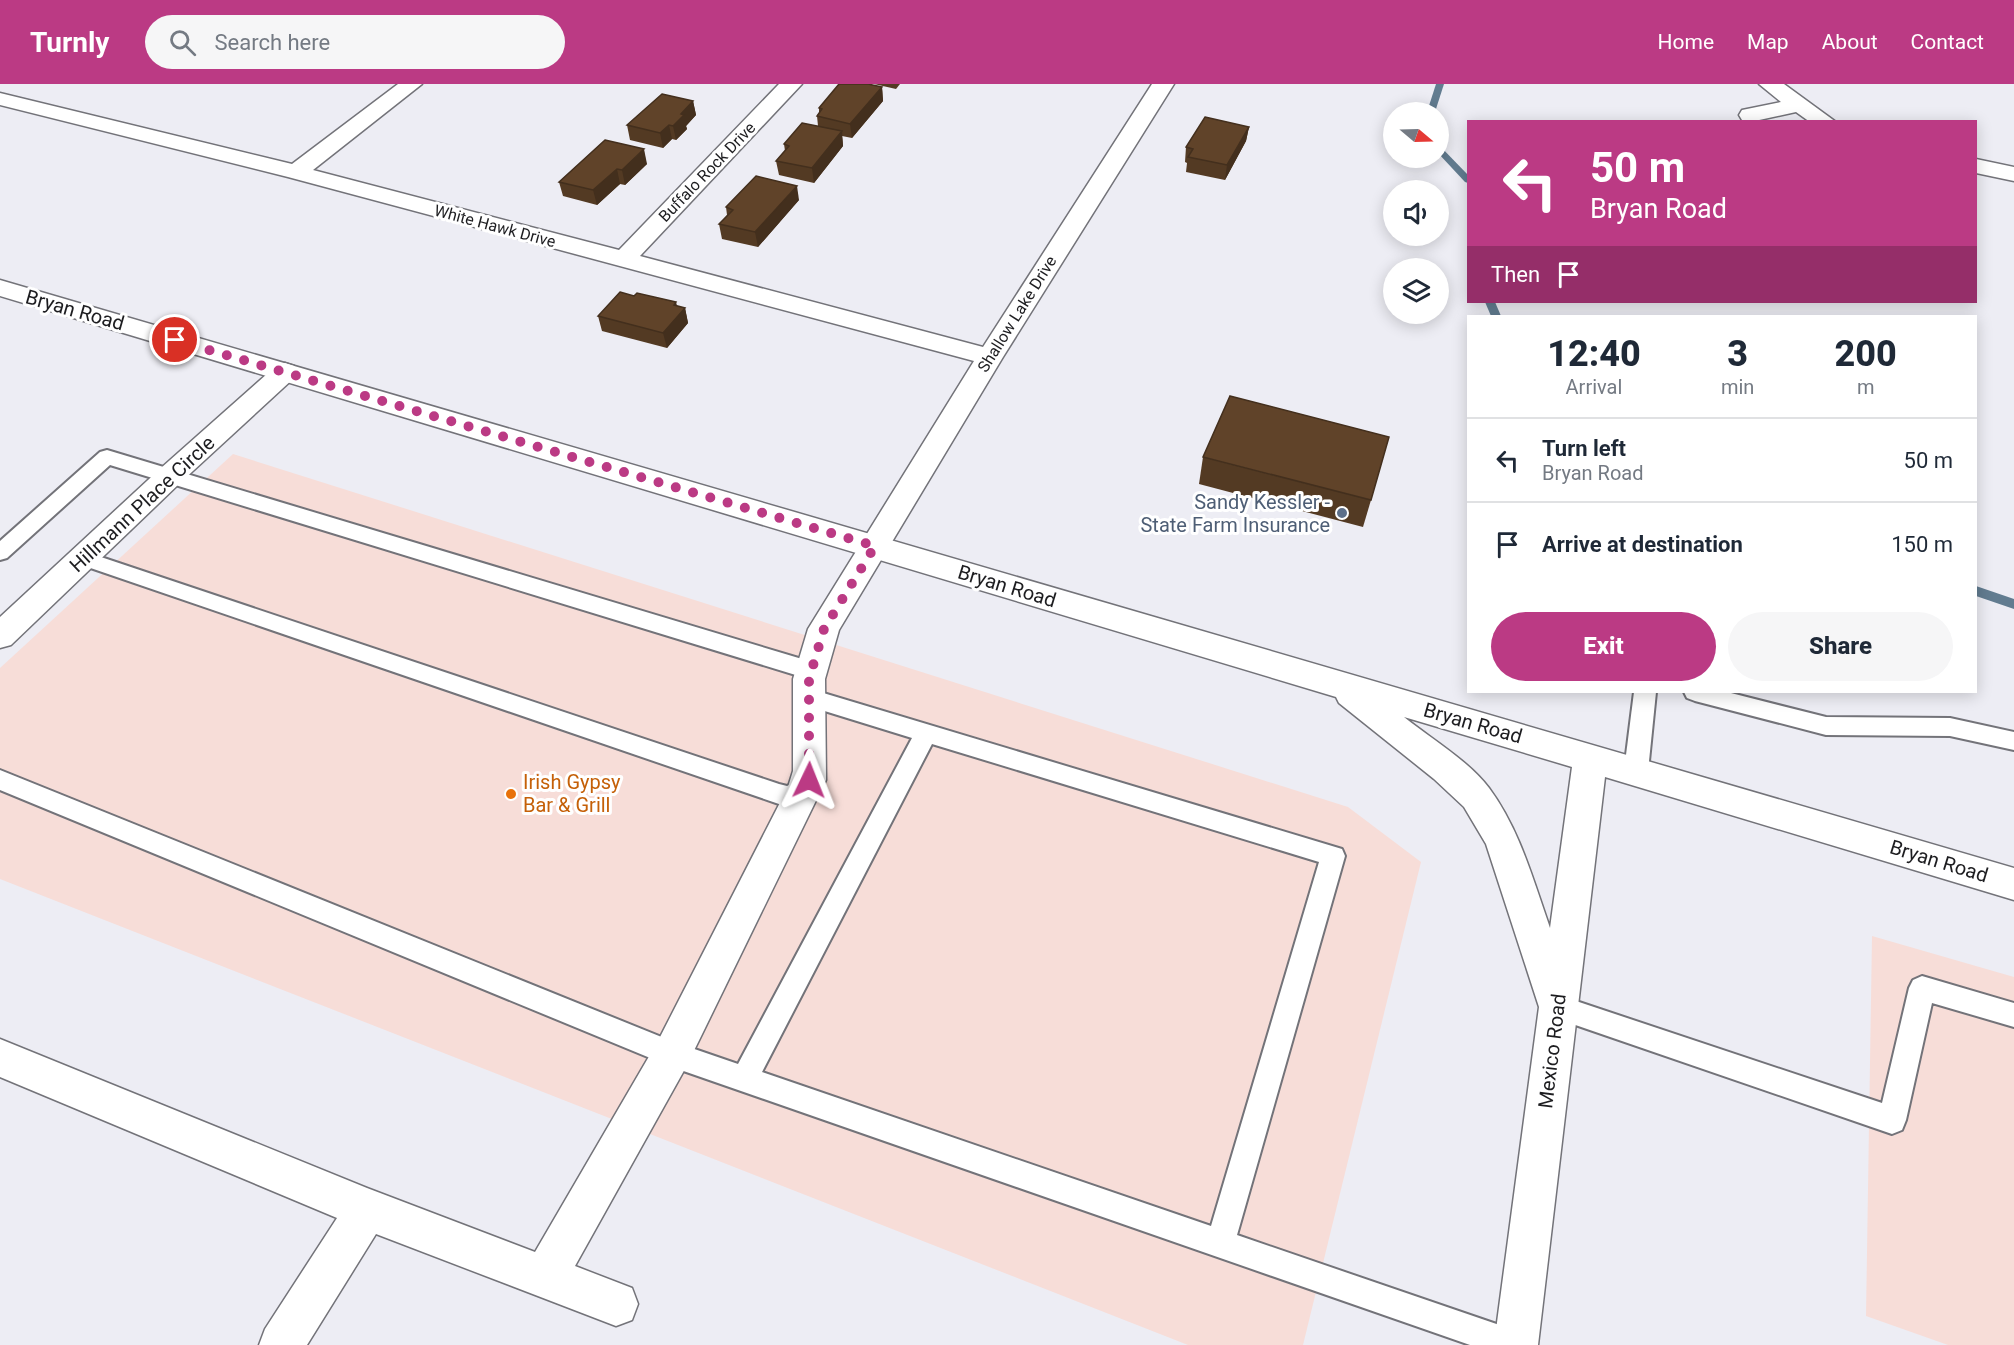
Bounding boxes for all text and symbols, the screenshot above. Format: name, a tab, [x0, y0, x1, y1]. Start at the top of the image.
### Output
search box	[145, 15, 565, 69]
text: Turnly	[30, 26, 109, 59]
icon: search	[166, 26, 199, 59]
text: Search here	[214, 30, 330, 55]
text: Home	[1658, 30, 1714, 54]
text: Map	[1747, 30, 1789, 54]
text: About	[1822, 30, 1878, 54]
text: Contact	[1911, 30, 1984, 54]
north arrow	[1383, 102, 1449, 168]
map controls	[1383, 102, 1449, 324]
street label: Buffalo Rock Drive	[655, 118, 759, 226]
text: 50 m	[1590, 143, 1685, 192]
icon: left	[1491, 144, 1569, 222]
button: sound	[1383, 180, 1449, 246]
text: Bryan Road	[1590, 193, 1727, 225]
street label: White Hawk Drive	[432, 201, 558, 251]
street label: Shallow Lake Drive	[974, 252, 1060, 376]
button: layers	[1383, 258, 1449, 324]
icon: arrive	[1552, 258, 1585, 291]
text: Then	[1491, 262, 1540, 287]
street label: Bryan Road	[23, 284, 127, 336]
pin	[149, 314, 200, 365]
icon: arrive	[158, 323, 191, 356]
text: 12:40	[1547, 333, 1641, 375]
text: 3	[1727, 333, 1748, 375]
text: 200	[1835, 333, 1897, 375]
text: Arrival	[1566, 375, 1622, 399]
text: min	[1721, 375, 1754, 399]
text: m	[1857, 375, 1874, 399]
street label: Hillmann Place Circle	[65, 431, 219, 577]
text: Turn left	[1542, 436, 1626, 461]
icon: left	[1491, 444, 1524, 477]
text: 50 m	[1904, 448, 1953, 473]
text: Bryan Road	[1542, 461, 1644, 485]
place label: Sandy Kessler - State Farm Insurance	[1140, 490, 1330, 537]
marker: Sandy Kessler - State Farm Insurance	[1335, 506, 1349, 520]
icon: arrive	[1491, 528, 1524, 561]
text: Arrive at destination	[1542, 532, 1743, 557]
text: 150 m	[1891, 532, 1953, 557]
street label: Bryan Road	[955, 560, 1059, 612]
button: Exit	[1491, 612, 1716, 681]
button: Share	[1728, 612, 1953, 681]
street label: Bryan Road	[1421, 697, 1525, 749]
position arrow	[777, 748, 841, 812]
place label: Irish Gypsy Bar & Grill	[523, 770, 621, 817]
marker: Irish Gypsy Bar & Grill	[504, 787, 518, 801]
street label: Bryan Road	[1887, 835, 1991, 887]
street label: Mexico Road	[1533, 992, 1571, 1110]

